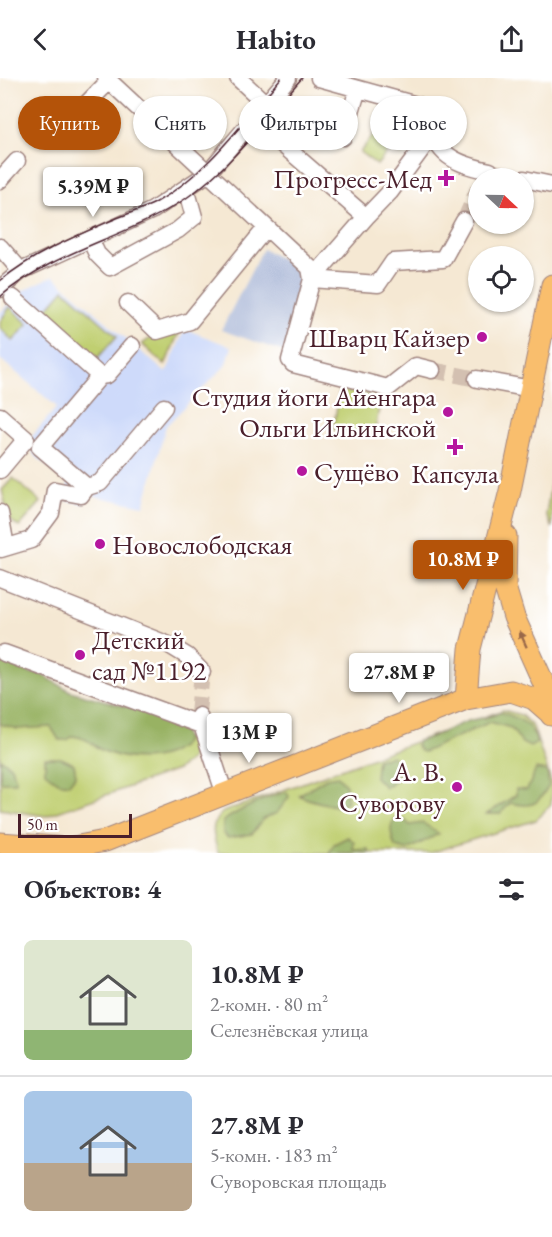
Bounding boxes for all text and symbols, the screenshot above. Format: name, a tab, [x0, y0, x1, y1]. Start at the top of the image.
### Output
text: Habito	[236, 22, 316, 57]
icon: back	[24, 23, 57, 56]
icon: share	[495, 23, 528, 56]
chip: Купить	[18, 96, 121, 150]
chip: Снять	[133, 96, 227, 150]
chip: Фильтры	[239, 96, 358, 150]
chip: Новое	[370, 96, 467, 150]
place label: Прогресс-Мед	[273, 161, 432, 196]
pin: 5.39M ₽	[38, 167, 148, 218]
north arrow	[468, 168, 534, 234]
map controls	[468, 168, 534, 312]
marker: Прогресс-Мед	[437, 169, 455, 187]
text: 5.39M ₽	[57, 173, 129, 199]
button: locate	[468, 246, 534, 312]
place label: Шварц Кайзер	[309, 320, 470, 355]
marker: Шварц Кайзер	[475, 330, 489, 344]
place label: Студия йоги Айенгара Ольги Ильинской	[192, 379, 436, 445]
marker: Студия йоги Айенгара Ольги Ильинской	[441, 405, 455, 419]
marker: Капсула	[448, 440, 462, 454]
place label: Сущёво	[314, 454, 399, 489]
place label: Капсула	[411, 456, 499, 491]
marker: Сущёво	[295, 464, 309, 478]
place label: Новослободская	[112, 527, 292, 562]
marker: Новослободская	[93, 537, 107, 551]
pin: 10.8M ₽	[408, 540, 518, 591]
text: 10.8M ₽	[427, 546, 499, 572]
place label: Детский сад №1192	[92, 622, 206, 688]
one-way arrow	[518, 630, 528, 648]
marker: Детский сад №1192	[73, 648, 87, 662]
pin: 27.8M ₽	[344, 653, 454, 704]
text: 27.8M ₽	[363, 659, 435, 685]
pin: 13M ₽	[207, 713, 291, 764]
text: 13M ₽	[221, 719, 277, 745]
place label: А. В. Суворову	[339, 754, 445, 820]
marker: А. В. Суворову	[450, 780, 464, 794]
scale bar	[18, 811, 132, 838]
text: 50 m	[27, 814, 58, 835]
text: Объектов: 4	[24, 872, 161, 906]
icon: filters	[495, 873, 528, 906]
text: 10.8M ₽	[210, 957, 304, 991]
icon: home	[72, 964, 144, 1036]
text: 2-комн. · 80 m²	[210, 991, 328, 1017]
text: Селезнёвская улица	[210, 1017, 368, 1043]
text: 27.8M ₽	[210, 1108, 304, 1142]
icon: home	[72, 1115, 144, 1187]
text: 5-комн. · 183 m²	[210, 1142, 338, 1168]
text: Суворовская площадь	[210, 1168, 387, 1194]

